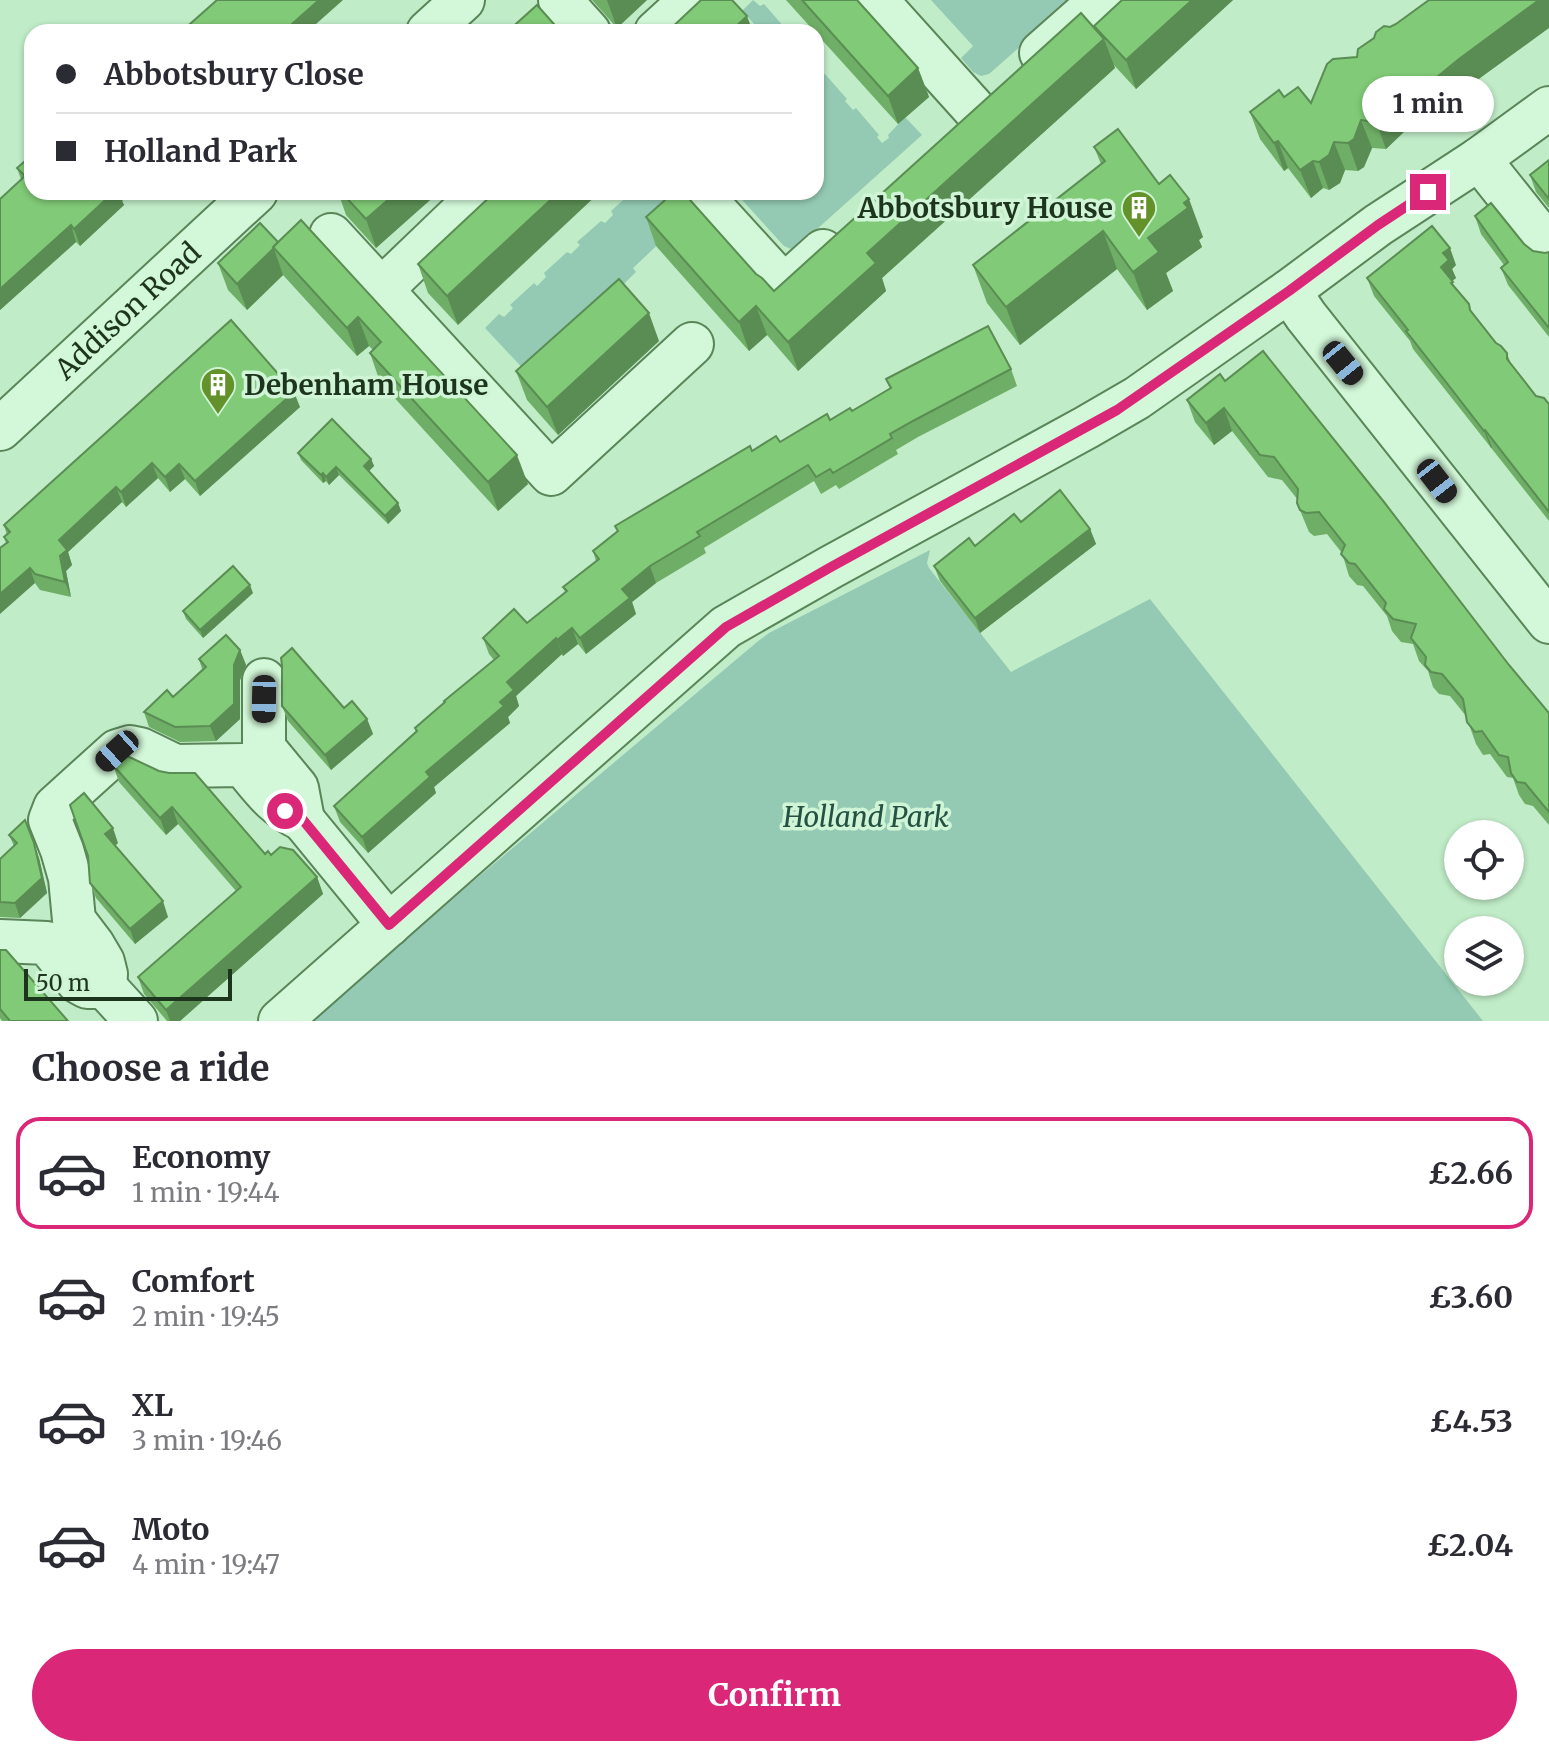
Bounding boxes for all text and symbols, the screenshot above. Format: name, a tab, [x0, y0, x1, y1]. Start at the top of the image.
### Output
text: Abbotsbury Close	[104, 55, 364, 93]
callout: 1 min	[1362, 76, 1494, 132]
text: 1 min	[1393, 87, 1463, 120]
text: Holland Park	[104, 132, 297, 170]
route end	[1410, 174, 1446, 210]
building icon: Abbotsbury House	[1120, 189, 1158, 239]
place label: Abbotsbury House	[857, 190, 1113, 226]
street label: Addison Road	[46, 234, 208, 388]
car	[1319, 337, 1367, 389]
building icon: Debenham House	[199, 366, 237, 416]
place label: Debenham House	[244, 367, 488, 403]
car	[1413, 455, 1461, 507]
car	[252, 675, 276, 723]
car	[91, 726, 143, 776]
route start	[267, 793, 303, 829]
park label: Holland Park	[782, 799, 949, 835]
map controls	[1444, 820, 1524, 996]
button: locate	[1444, 820, 1524, 900]
button: layers	[1444, 916, 1524, 996]
scale bar	[24, 965, 232, 1001]
text: 50 m	[36, 969, 90, 997]
text: Choose a ride	[32, 1046, 269, 1091]
icon: car	[36, 1137, 108, 1209]
text: Economy	[132, 1138, 270, 1176]
text: £2.66	[1428, 1154, 1513, 1192]
text: 1 min · 19:44	[132, 1176, 279, 1209]
icon: car	[36, 1261, 108, 1333]
text: Comfort	[132, 1262, 255, 1300]
text: £3.60	[1429, 1278, 1513, 1316]
text: 2 min · 19:45	[132, 1300, 280, 1333]
icon: car	[36, 1385, 108, 1457]
text: XL	[132, 1386, 173, 1424]
text: £4.53	[1430, 1402, 1513, 1440]
text: 3 min · 19:46	[132, 1424, 282, 1457]
icon: car	[36, 1509, 108, 1581]
text: Moto	[132, 1510, 210, 1548]
text: £2.04	[1427, 1526, 1513, 1564]
text: 4 min · 19:47	[132, 1548, 280, 1581]
button: Confirm	[32, 1649, 1517, 1741]

